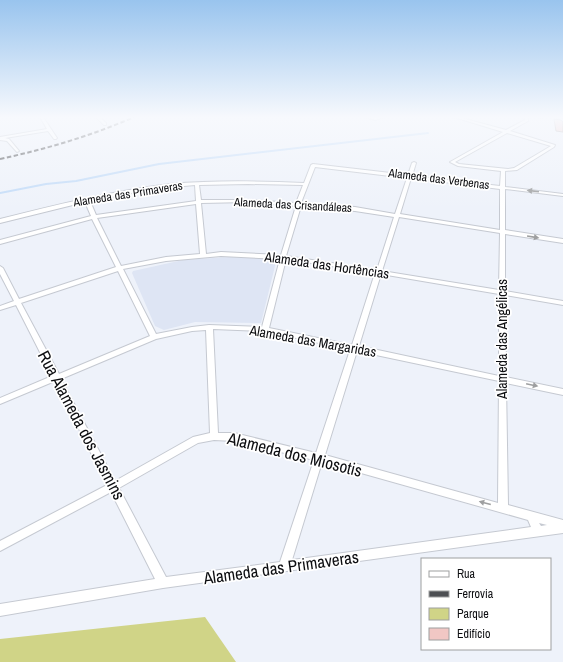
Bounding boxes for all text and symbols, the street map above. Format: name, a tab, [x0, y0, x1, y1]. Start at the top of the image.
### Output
street label: Alameda das Verbenas	[387, 165, 491, 193]
street label: Alameda das Primaveras	[71, 177, 184, 211]
one-way arrow	[527, 188, 539, 194]
street label: Alameda das Crisandáleas	[233, 194, 352, 216]
one-way arrow	[527, 234, 539, 240]
street label: Alameda das Hortências	[263, 247, 391, 283]
street label: Alameda das Angélicas	[493, 279, 511, 400]
street label: Alameda das Margaridas	[247, 321, 378, 361]
street label: Rua Alameda dos Jasmins	[33, 346, 131, 504]
one-way arrow	[526, 383, 539, 389]
street label: Alameda dos Miosotis	[224, 426, 365, 482]
one-way arrow	[479, 500, 491, 506]
street label: Alameda das Primaveras	[201, 545, 360, 589]
legend	[421, 558, 551, 650]
text: Rua	[457, 566, 476, 582]
text: Ferrovia	[457, 586, 494, 602]
text: Parque	[457, 606, 489, 622]
text: Edifício	[457, 626, 490, 642]

